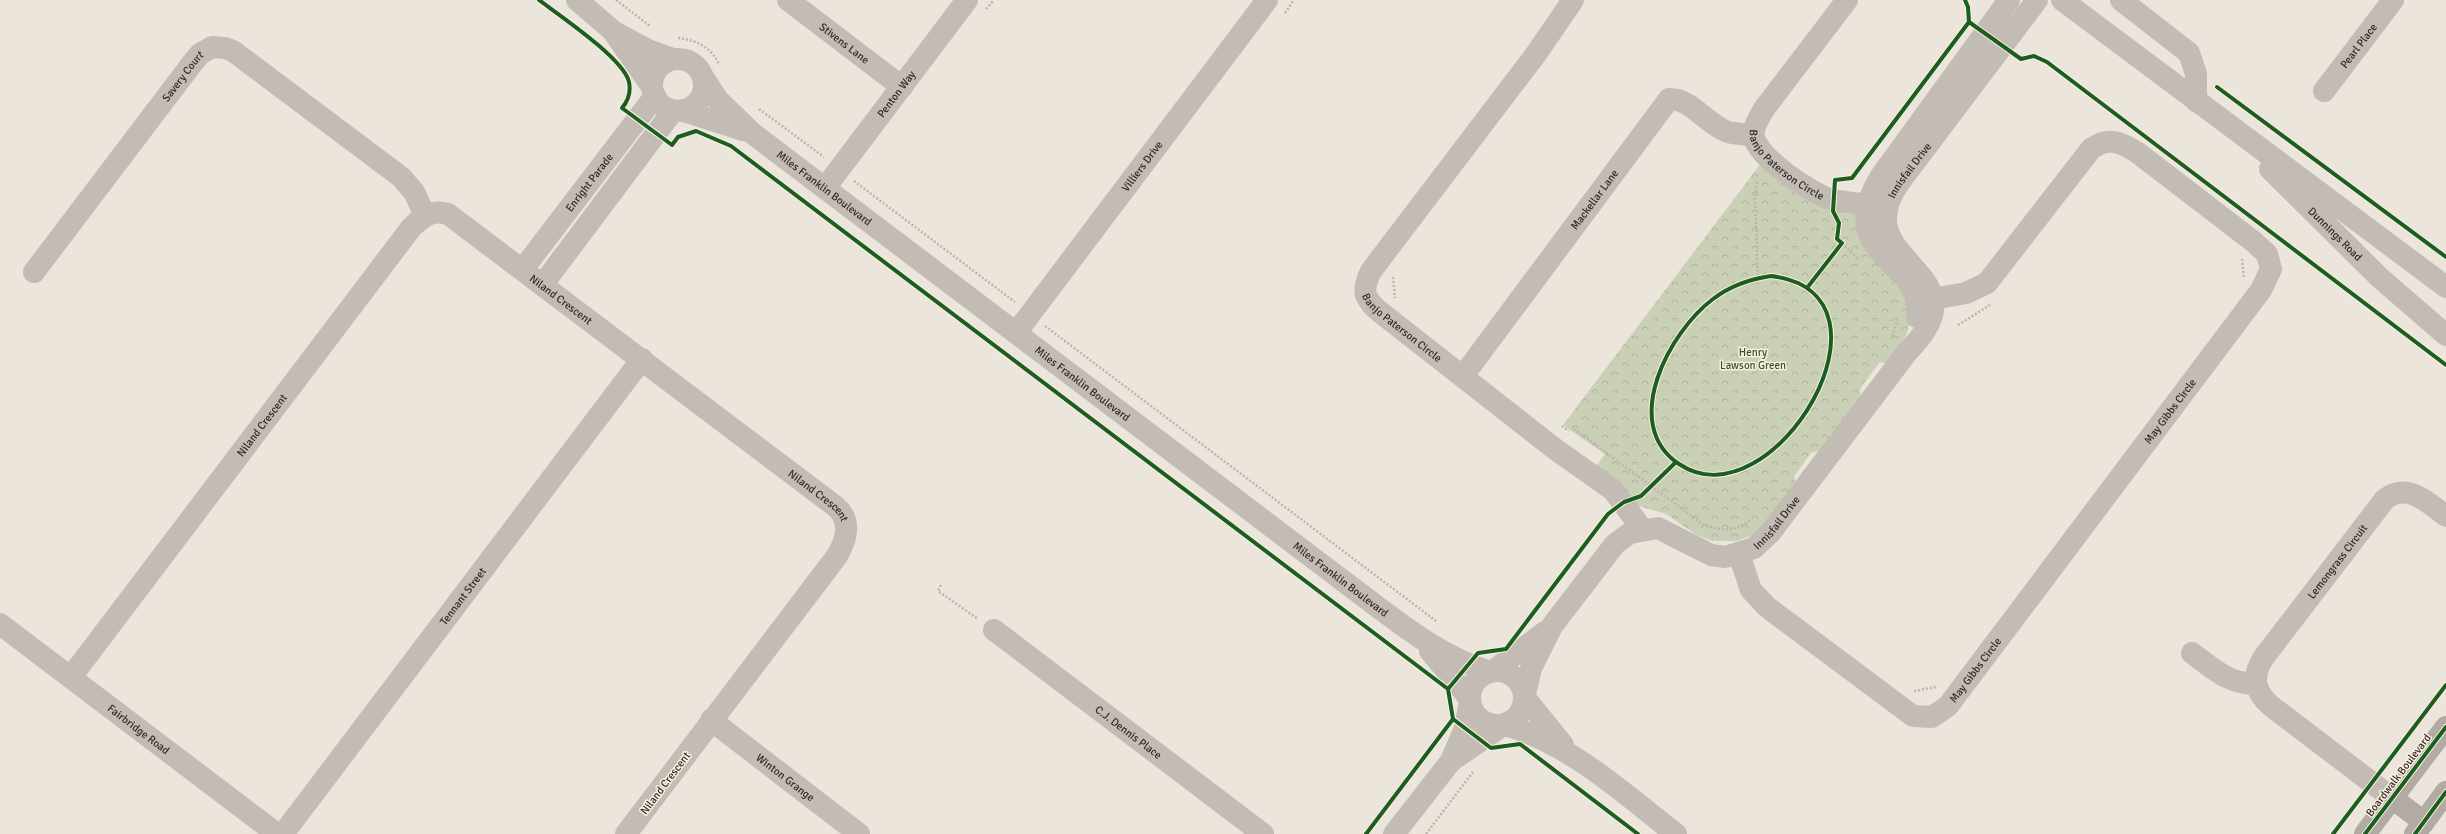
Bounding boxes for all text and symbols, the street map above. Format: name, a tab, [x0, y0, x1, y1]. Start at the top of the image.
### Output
street label: Stivens Lane	[817, 20, 872, 67]
street label: Pearl Place	[2338, 21, 2380, 71]
street label: Savery Court	[160, 48, 205, 104]
street label: Penton Way	[875, 68, 919, 120]
street label: Banjo Paterson Circle	[1746, 129, 1826, 203]
street label: Villiers Drive	[1119, 138, 1165, 194]
street label: Innisfail Drive	[1885, 140, 1934, 200]
street label: Miles Franklin Boulevard	[774, 148, 874, 229]
street label: Enright Parade	[563, 151, 616, 214]
street label: Mackellar Lane	[1568, 167, 1621, 232]
street label: Dunnings Road	[2305, 205, 2365, 264]
street label: Niland Crescent	[527, 272, 595, 328]
street label: Banjo Paterson Circle	[1359, 291, 1444, 365]
street label: Miles Franklin Boulevard	[1032, 344, 1133, 424]
park label: Henry Lawson Green	[1720, 346, 1786, 372]
street label: May Gibbs Circle	[2142, 376, 2199, 447]
street label: Niland Crescent	[234, 391, 290, 459]
street label: Niland Crescent	[786, 467, 851, 523]
street label: Innisfail Drive	[1751, 494, 1803, 552]
street label: Lemongrass Circuit	[2305, 522, 2370, 602]
street label: Miles Franklin Boulevard	[1290, 539, 1391, 620]
street label: Tennant Street	[437, 565, 489, 628]
street label: May Gibbs Circle	[1947, 635, 2004, 705]
street label: Fairbridge Road	[105, 702, 172, 757]
street label: C.J. Dennis Place	[1092, 703, 1164, 762]
street label: Boardwalk Boulevard	[2363, 732, 2434, 819]
street label: Niland Crescent	[638, 749, 693, 817]
street label: Winton Grange	[753, 751, 817, 804]

